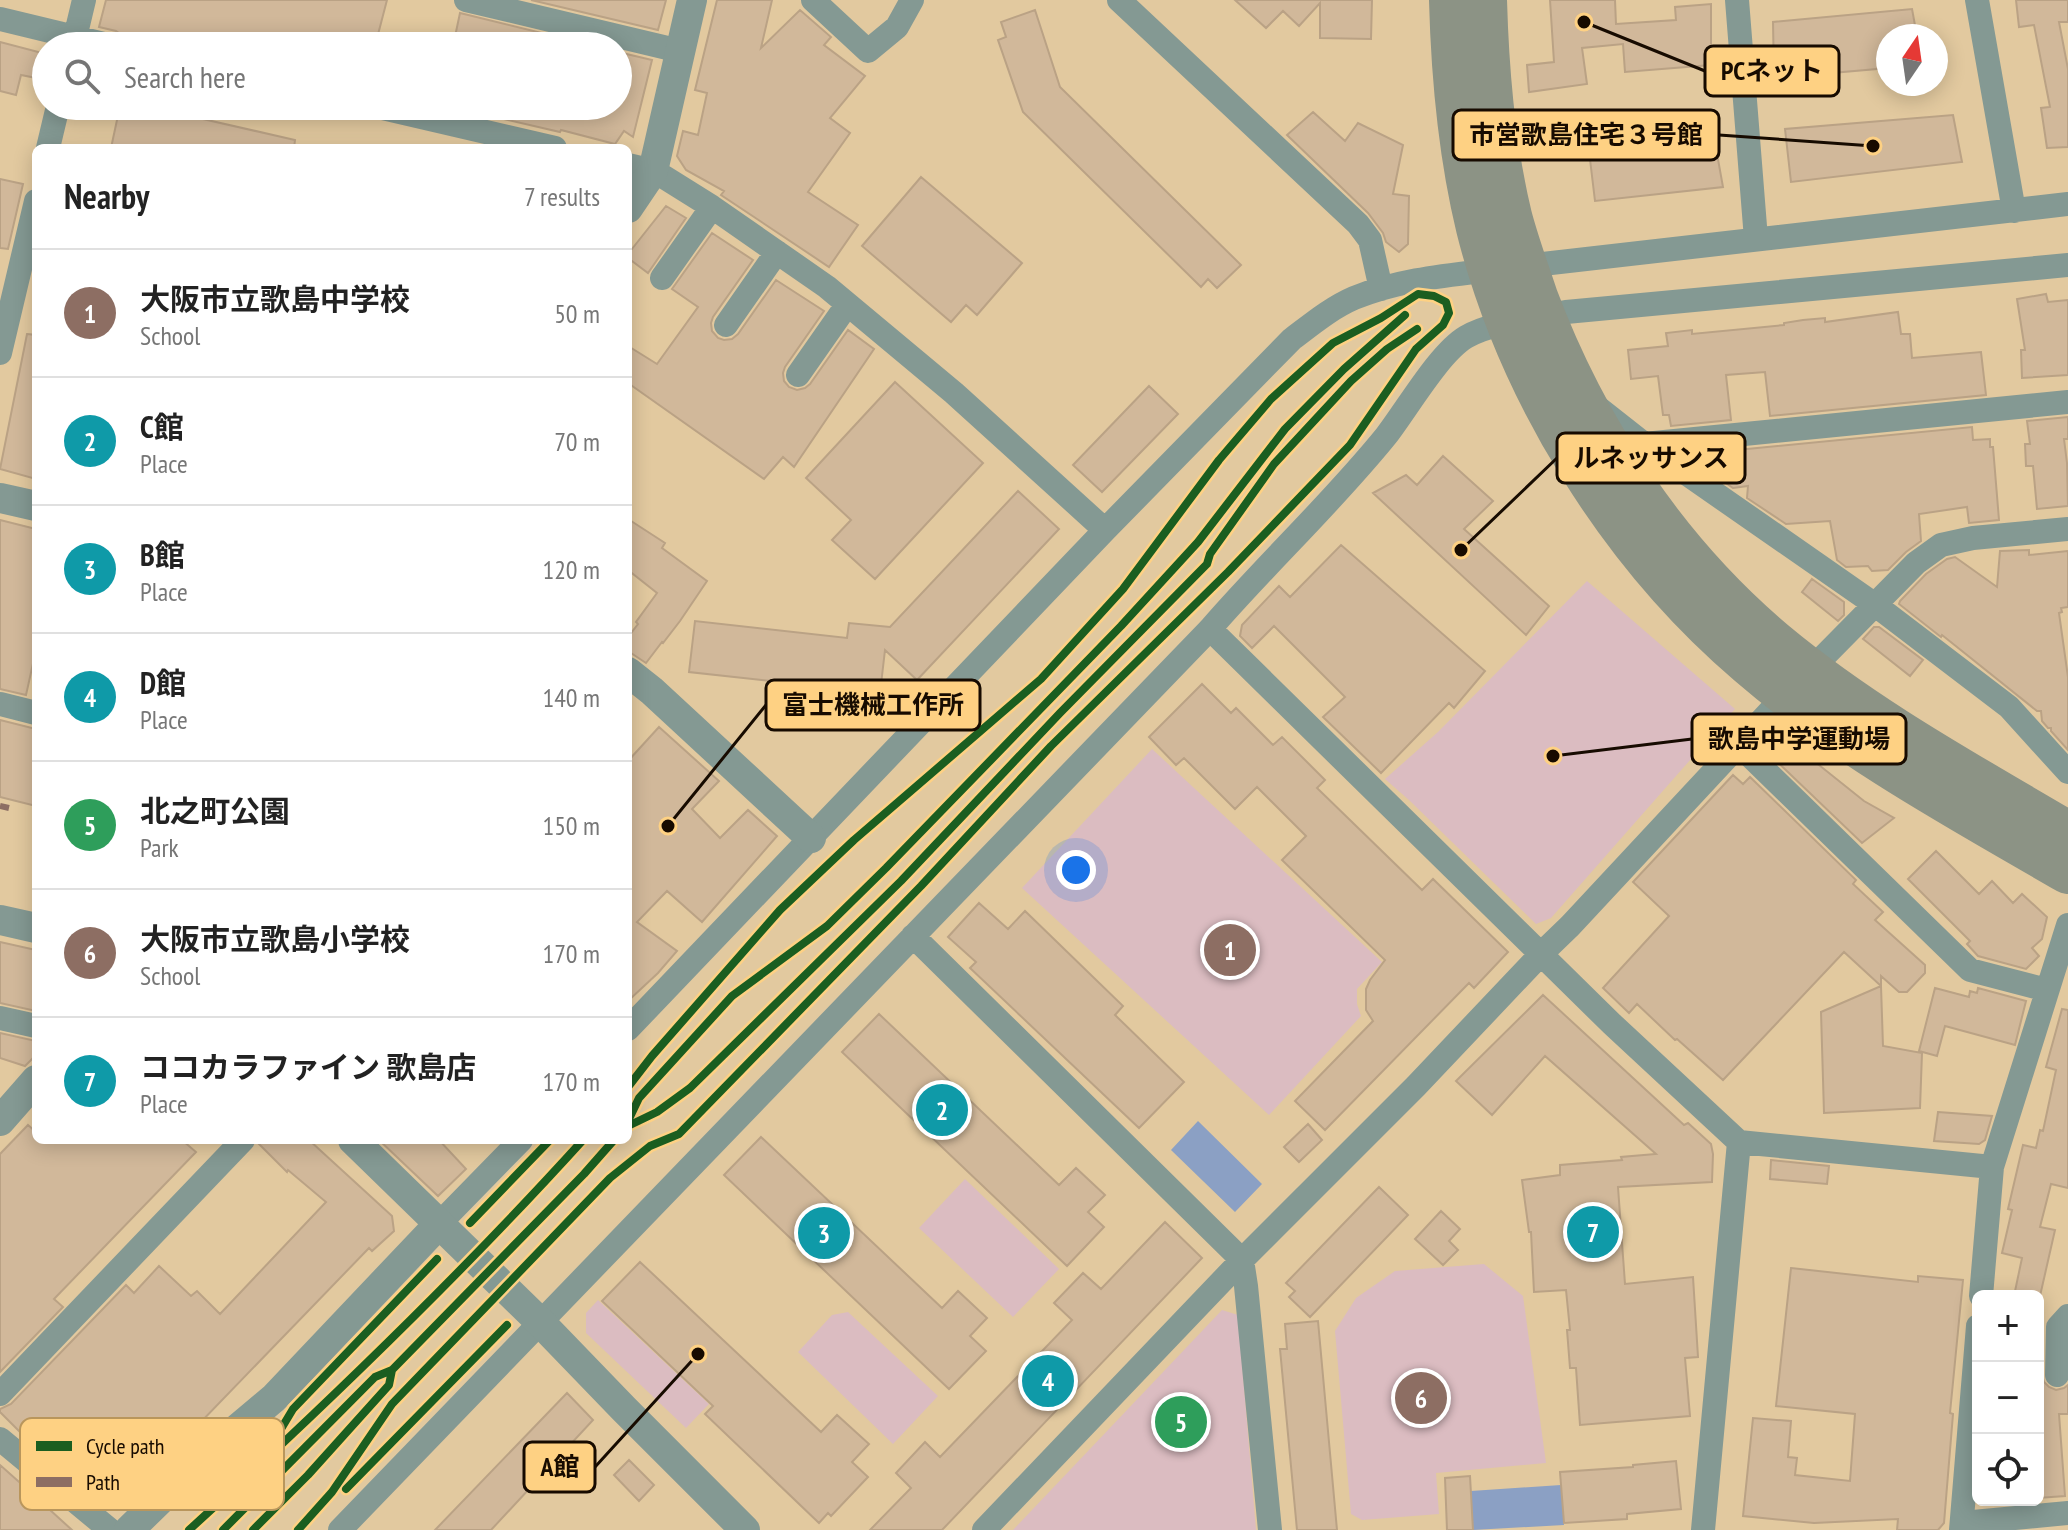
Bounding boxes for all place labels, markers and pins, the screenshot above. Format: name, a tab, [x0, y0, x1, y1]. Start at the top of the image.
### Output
callout: PCネット	[1705, 46, 1839, 96]
callout: 市営歌島住宅３号館	[1453, 110, 1719, 160]
callout: ルネッサンス	[1557, 433, 1745, 483]
callout: 富士機械工作所	[766, 680, 980, 730]
callout: 歌島中学運動場	[1692, 714, 1906, 764]
pin: 1	[1204, 920, 1256, 980]
pin: 2	[916, 1080, 968, 1140]
pin: 7	[1567, 1202, 1619, 1262]
pin: 3	[798, 1203, 850, 1263]
pin: 4	[1022, 1351, 1074, 1411]
pin: 6	[1395, 1368, 1447, 1428]
pin: 5	[1155, 1392, 1207, 1452]
callout: A館	[524, 1442, 595, 1492]

